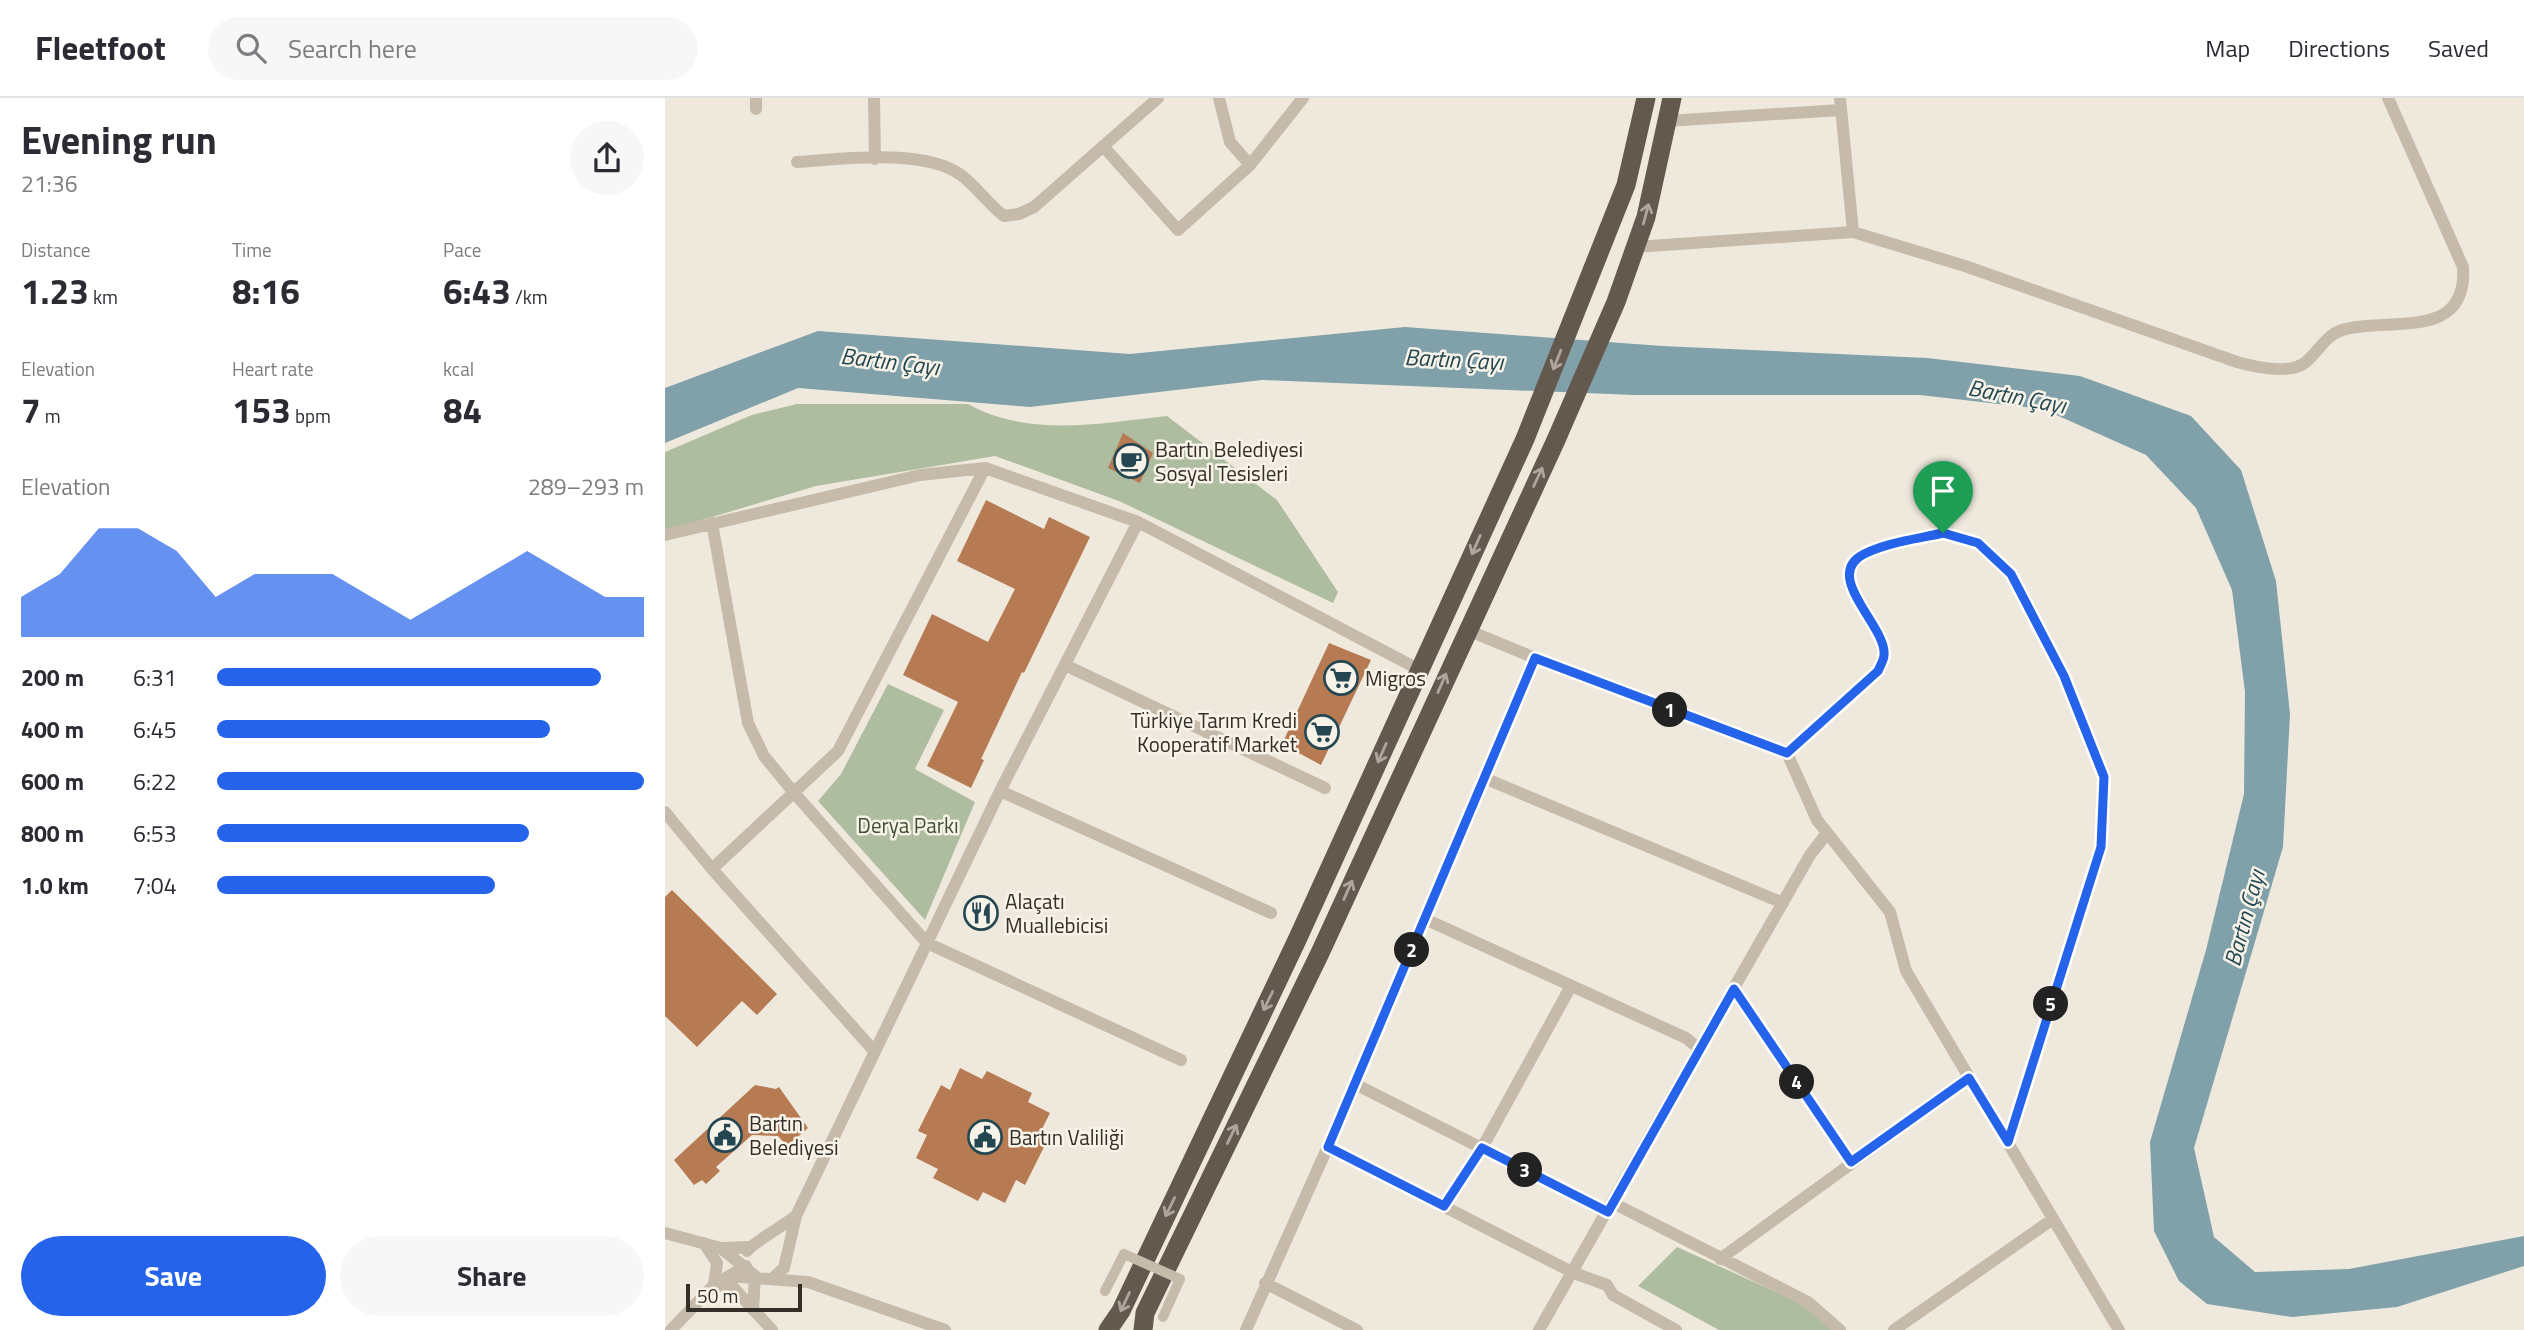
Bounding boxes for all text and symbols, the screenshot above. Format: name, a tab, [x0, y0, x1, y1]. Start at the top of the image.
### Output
search box	[208, 17, 698, 80]
text: Fleetfoot	[35, 23, 166, 73]
icon: search	[232, 29, 270, 67]
text: Search here	[288, 29, 417, 68]
text: Map	[2205, 30, 2250, 66]
text: Directions	[2288, 30, 2390, 66]
text: Saved	[2428, 30, 2489, 66]
text: Evening run	[21, 111, 217, 169]
button: share	[570, 121, 644, 195]
text: 21:36	[21, 166, 78, 201]
one-way arrow	[1640, 203, 1653, 225]
text: Distance	[21, 235, 90, 264]
text: Time	[232, 235, 272, 264]
text: Pace	[443, 235, 481, 264]
text: 1.23	[21, 264, 89, 318]
text: 8:16	[232, 264, 300, 318]
text: 6:43	[443, 264, 511, 318]
text: km	[89, 282, 118, 311]
text: /km	[511, 282, 548, 311]
water label: Bartın Çayı	[839, 338, 942, 385]
water label: Bartın Çayı	[1404, 339, 1505, 379]
one-way arrow	[1550, 348, 1563, 370]
text: Elevation	[21, 354, 95, 383]
text: Heart rate	[232, 354, 314, 383]
text: kcal	[443, 354, 474, 383]
water label: Bartın Çayı	[1965, 369, 2070, 423]
text: 7	[21, 383, 41, 437]
text: 153	[232, 383, 291, 437]
text: 84	[443, 383, 482, 437]
text: m	[41, 401, 61, 430]
text: bpm	[291, 401, 331, 430]
place label: Bartın Belediyesi Sosyal Tesisleri	[1155, 433, 1303, 489]
cafe icon: Bartın Belediyesi Sosyal Tesisleri	[1112, 442, 1150, 480]
pin	[1913, 461, 1973, 533]
one-way arrow	[1532, 467, 1546, 488]
text: Elevation	[21, 469, 110, 504]
text: 289–293 m	[528, 469, 644, 504]
icon: arrive	[1924, 472, 1962, 510]
one-way arrow	[1469, 534, 1482, 556]
supermarket icon: Migros	[1322, 659, 1360, 697]
text: 200 m	[21, 660, 84, 695]
text: 6:31	[133, 660, 177, 695]
place label: Migros	[1365, 662, 1426, 694]
one-way arrow	[1436, 673, 1449, 694]
pin: 1	[1653, 692, 1688, 728]
text: 1	[1664, 695, 1675, 724]
place label: Türkiye Tarım Kredi Kooperatif Market	[1131, 704, 1298, 760]
text: 400 m	[21, 712, 84, 747]
text: 6:45	[133, 712, 177, 747]
supermarket icon: Türkiye Tarım Kredi Kooperatif Market	[1303, 713, 1341, 751]
one-way arrow	[1375, 741, 1388, 763]
text: 600 m	[21, 764, 84, 799]
text: 6:22	[133, 764, 177, 799]
park label: Derya Parkı	[857, 809, 959, 841]
text: 800 m	[21, 816, 84, 851]
text: 6:53	[133, 816, 177, 851]
water label: Bartın Çayı	[2214, 865, 2274, 970]
text: 1.0 km	[21, 868, 89, 903]
text: 7:04	[133, 868, 177, 903]
one-way arrow	[1342, 880, 1355, 902]
place label: Alaçatı Muallebicisi	[1005, 885, 1108, 941]
restaurant icon: Alaçatı Muallebicisi	[962, 894, 1000, 932]
pin: 2	[1395, 932, 1429, 968]
text: 2	[1406, 935, 1417, 964]
pin: 5	[2033, 986, 2069, 1021]
text: 5	[2045, 989, 2056, 1018]
one-way arrow	[1261, 990, 1274, 1011]
pin: 4	[1779, 1065, 1815, 1100]
text: 4	[1791, 1067, 1802, 1096]
place label: Bartın Belediyesi	[749, 1107, 839, 1163]
public building icon: Bartın Belediyesi	[706, 1116, 744, 1154]
public building icon: Bartın Valiliği	[966, 1118, 1004, 1156]
place label: Bartın Valiliği	[1009, 1121, 1124, 1153]
one-way arrow	[1225, 1124, 1239, 1145]
pin: 3	[1507, 1152, 1543, 1188]
text: 3	[1519, 1155, 1530, 1184]
one-way arrow	[1162, 1196, 1176, 1217]
button: Save	[21, 1236, 326, 1316]
button: Share	[340, 1236, 644, 1316]
scale bar	[686, 1281, 801, 1313]
text: 50 m	[697, 1281, 738, 1310]
one-way arrow	[1118, 1291, 1131, 1312]

